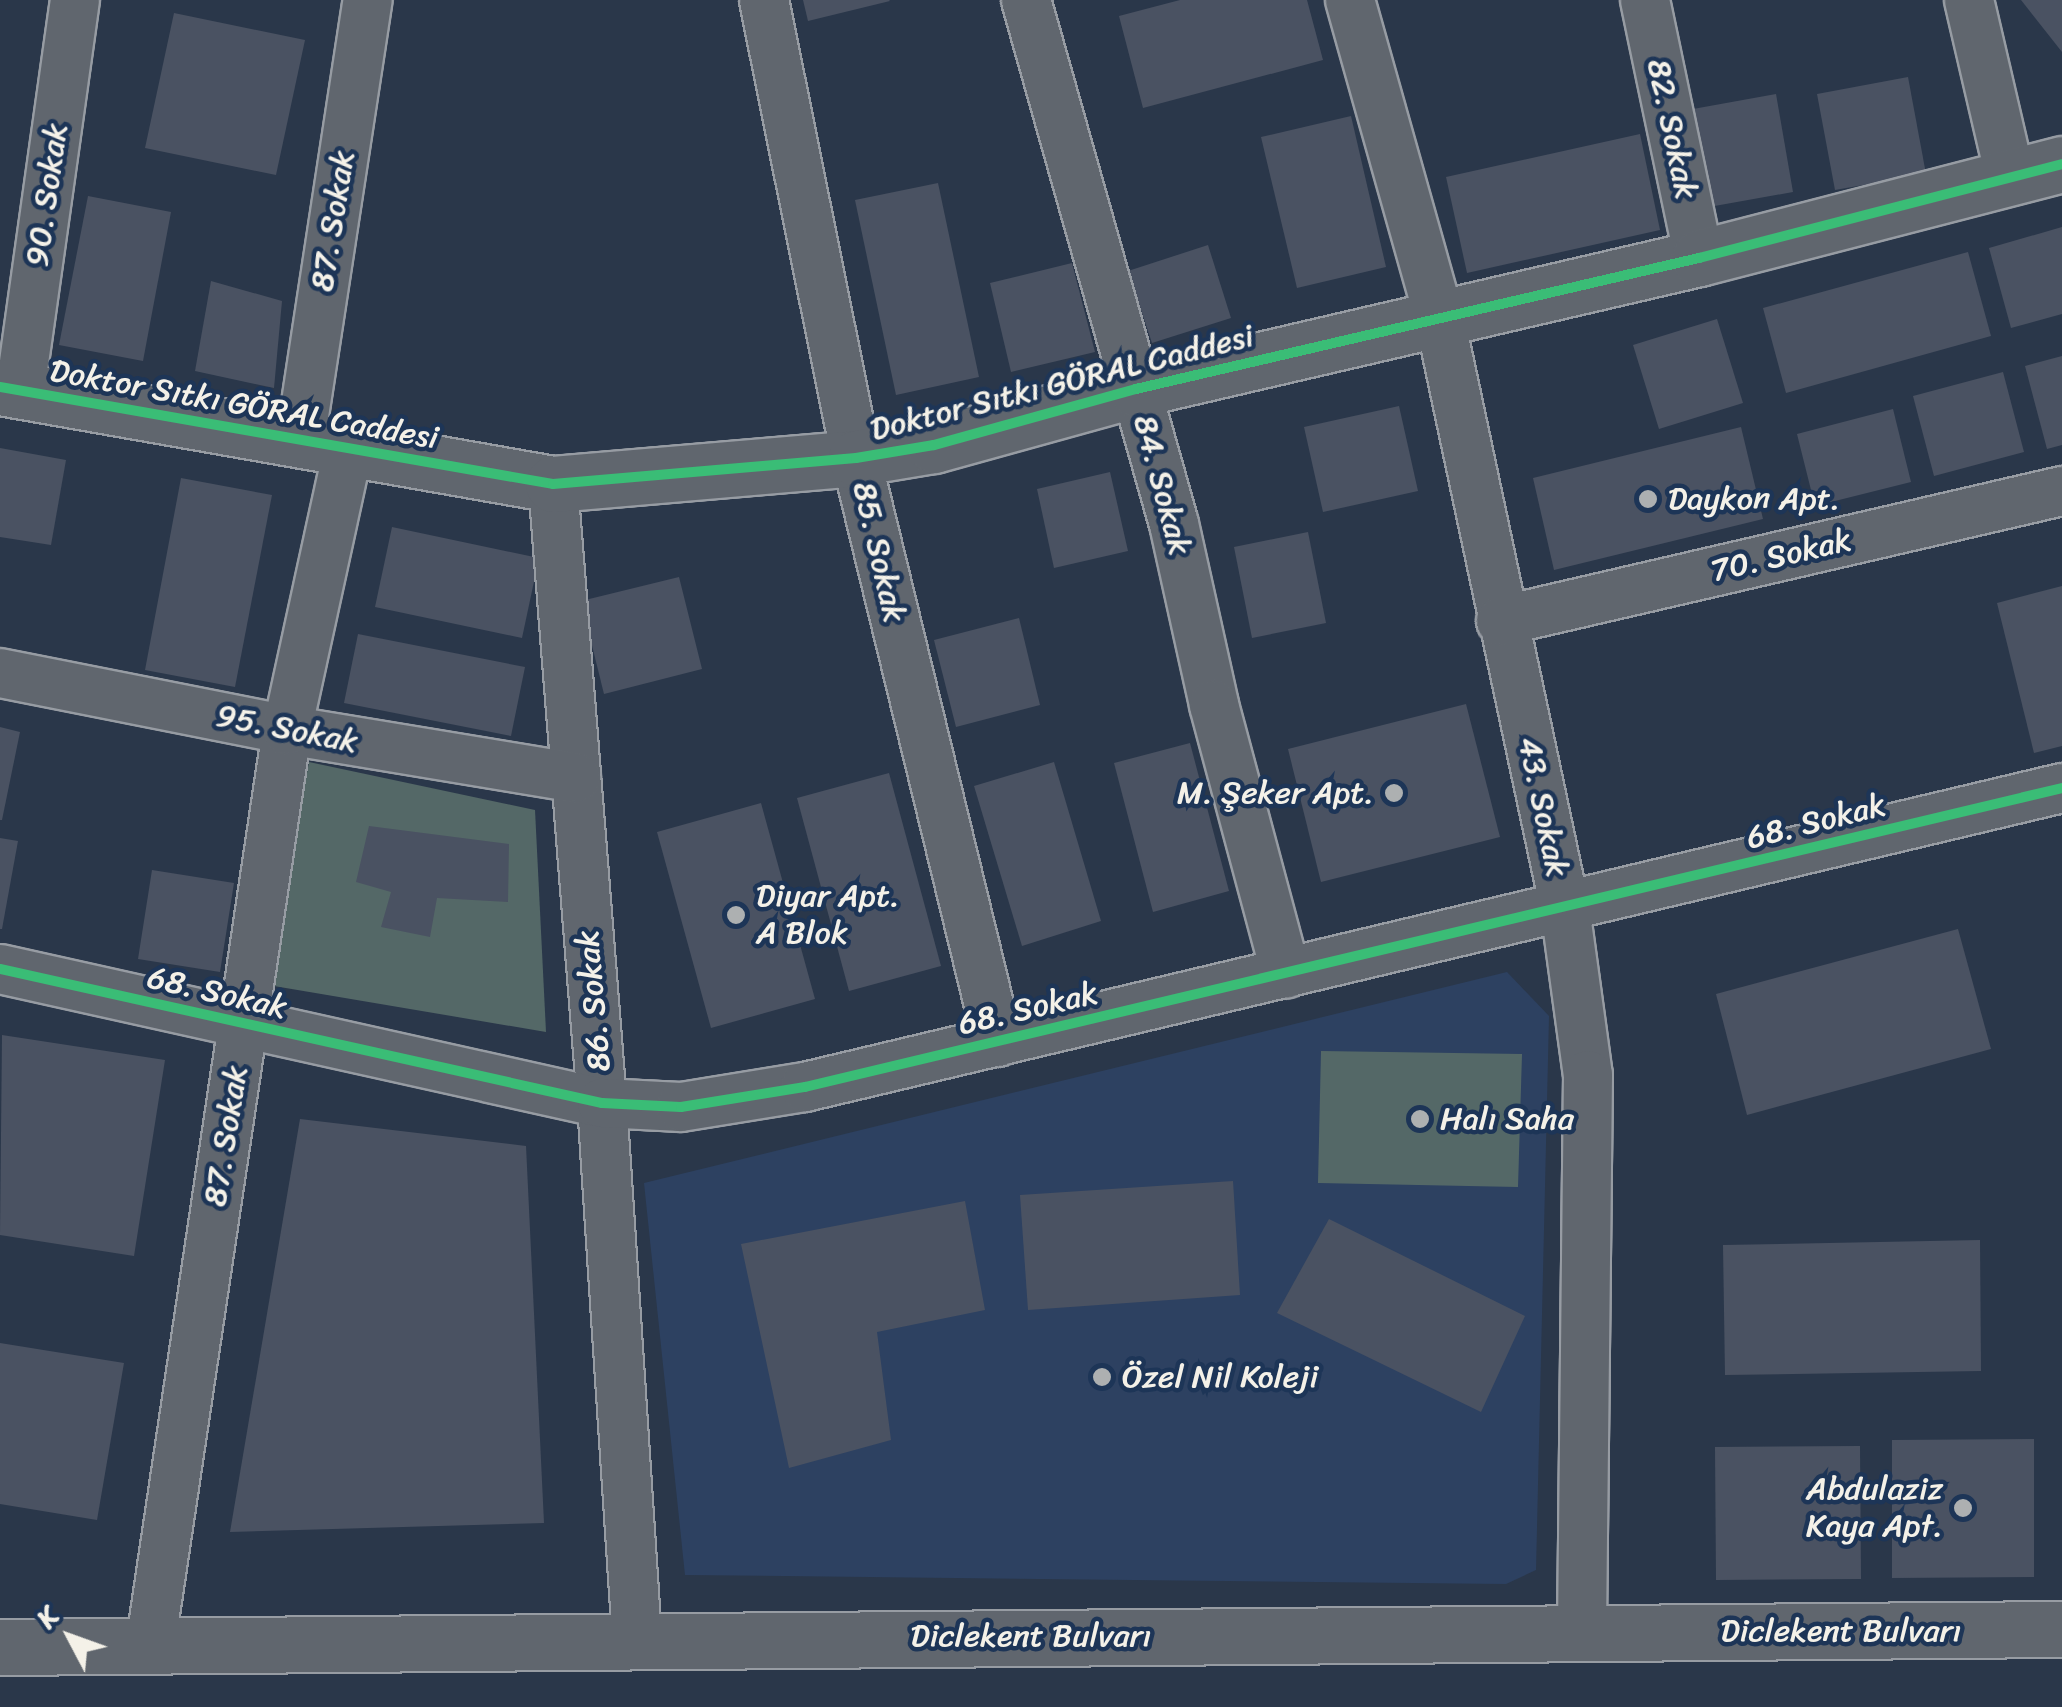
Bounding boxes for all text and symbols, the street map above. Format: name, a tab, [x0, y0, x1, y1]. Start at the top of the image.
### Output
street label: 82. Sokak	[1638, 55, 1706, 203]
street label: 90. Sokak	[18, 121, 76, 269]
street label: 87. Sokak	[303, 148, 363, 294]
street label: Doktor Sıtkı GÖRAL Caddesi	[866, 317, 1258, 449]
street label: Doktor Sıtkı GÖRAL Caddesi	[47, 352, 441, 458]
street label: 84. Sokak	[1125, 411, 1199, 559]
street label: 85. Sokak	[844, 478, 914, 626]
place label: Daykon Apt.	[1668, 480, 1840, 518]
marker: Daykon Apt.	[1637, 488, 1659, 510]
street label: 70. Sokak	[1707, 521, 1855, 591]
street label: 95. Sokak	[213, 696, 361, 762]
street label: 43. Sokak	[1509, 734, 1577, 880]
place label: M. Şeker Apt.	[1177, 774, 1374, 812]
marker: M. Şeker Apt.	[1383, 782, 1405, 804]
street label: 68. Sokak	[1743, 786, 1889, 858]
place label: Diyar Apt. A Blok	[756, 878, 900, 953]
marker: Diyar Apt. A Blok	[725, 904, 747, 926]
street label: 86. Sokak	[569, 929, 619, 1073]
street label: 68. Sokak	[144, 958, 290, 1028]
street label: 68. Sokak	[955, 974, 1101, 1044]
street label: 87. Sokak	[196, 1063, 256, 1209]
place label: Halı Saha	[1440, 1100, 1574, 1138]
marker: Halı Saha	[1409, 1108, 1431, 1130]
place label: Özel Nil Koleji	[1122, 1358, 1321, 1396]
marker: Özel Nil Koleji	[1091, 1366, 1113, 1388]
place label: Abdulaziz Kaya Apt.	[1805, 1471, 1943, 1546]
marker: Abdulaziz Kaya Apt.	[1952, 1497, 1974, 1519]
north arrow	[20, 1587, 120, 1687]
text: K	[23, 1594, 71, 1639]
street label: Diclekent Bulvarı	[1721, 1612, 1961, 1650]
street label: Diclekent Bulvarı	[911, 1617, 1151, 1655]

